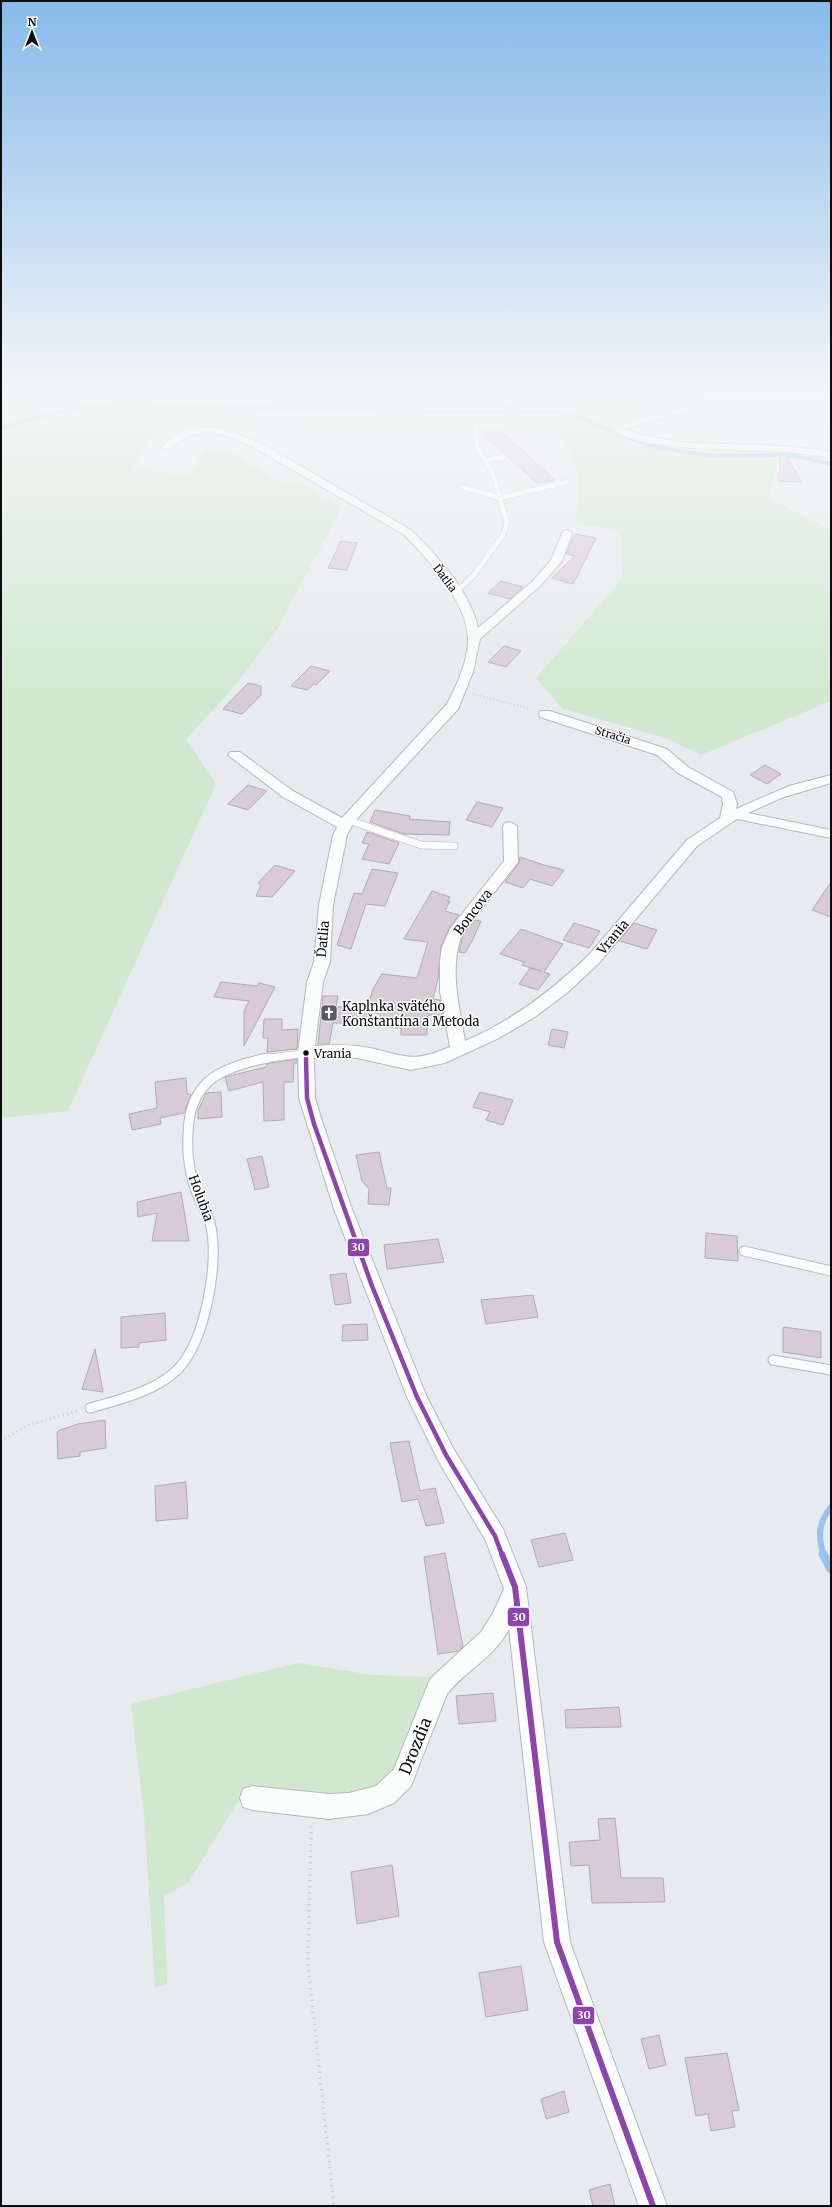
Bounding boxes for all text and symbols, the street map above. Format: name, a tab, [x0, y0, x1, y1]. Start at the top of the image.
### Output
north arrow	[12, 12, 52, 52]
text: N	[28, 15, 37, 29]
street label: Ďatlia	[430, 561, 460, 595]
street label: Stračia	[593, 723, 633, 747]
street label: Boncova	[450, 886, 496, 938]
street label: Vrania	[593, 916, 633, 959]
street label: Ďatlia	[312, 920, 333, 958]
place label: Kaplnka svätého Konštantína a Metoda	[342, 998, 480, 1030]
church icon: Kaplnka svätého Konštantína a Metoda	[319, 1003, 339, 1023]
place label: Vrania	[313, 1046, 352, 1061]
marker: Vrania	[301, 1048, 311, 1058]
street label: Holubia	[185, 1172, 217, 1224]
line badge: 30	[347, 1238, 370, 1257]
text: 30	[351, 1240, 365, 1254]
line badge: 30	[507, 1607, 530, 1627]
text: 30	[512, 1610, 526, 1624]
street label: Drozdia	[394, 1714, 436, 1778]
line badge: 30	[572, 2006, 595, 2025]
text: 30	[577, 2008, 591, 2022]

